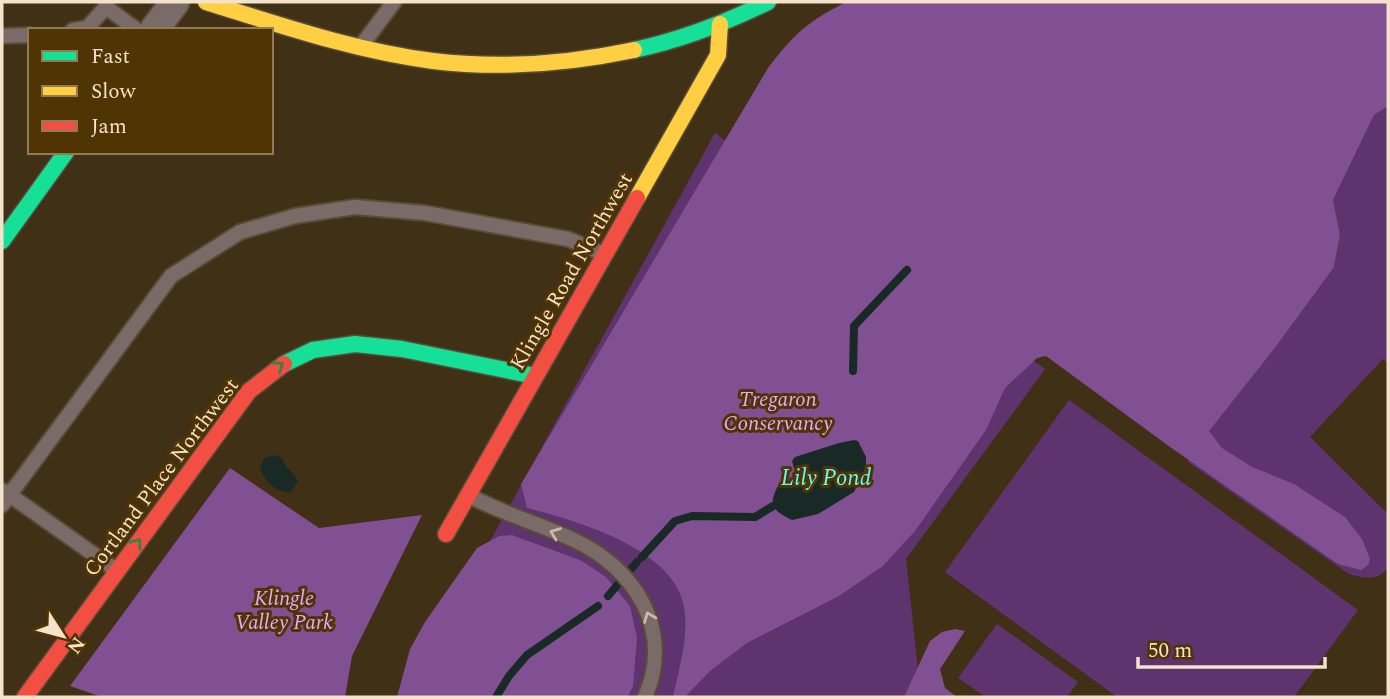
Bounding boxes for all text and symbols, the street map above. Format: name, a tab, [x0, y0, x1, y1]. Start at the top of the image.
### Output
legend	[28, 28, 273, 154]
text: Fast	[91, 41, 130, 73]
text: Slow	[91, 76, 137, 108]
text: Jam	[91, 111, 127, 143]
street label: Klingle Road Northwest	[502, 167, 642, 376]
one-way arrow	[271, 361, 284, 374]
street label: Cortland Place Northwest	[76, 372, 247, 584]
park label: Tregaron Conservancy	[724, 384, 833, 440]
water label: Lily Pond	[781, 461, 871, 496]
one-way arrow	[550, 527, 562, 541]
one-way arrow	[129, 538, 142, 551]
park label: Klingle Valley Park	[235, 583, 333, 639]
north arrow	[28, 601, 98, 671]
one-way arrow	[644, 612, 658, 624]
scale bar	[1138, 626, 1325, 670]
text: N	[59, 630, 92, 660]
text: 50 m	[1148, 635, 1192, 667]

